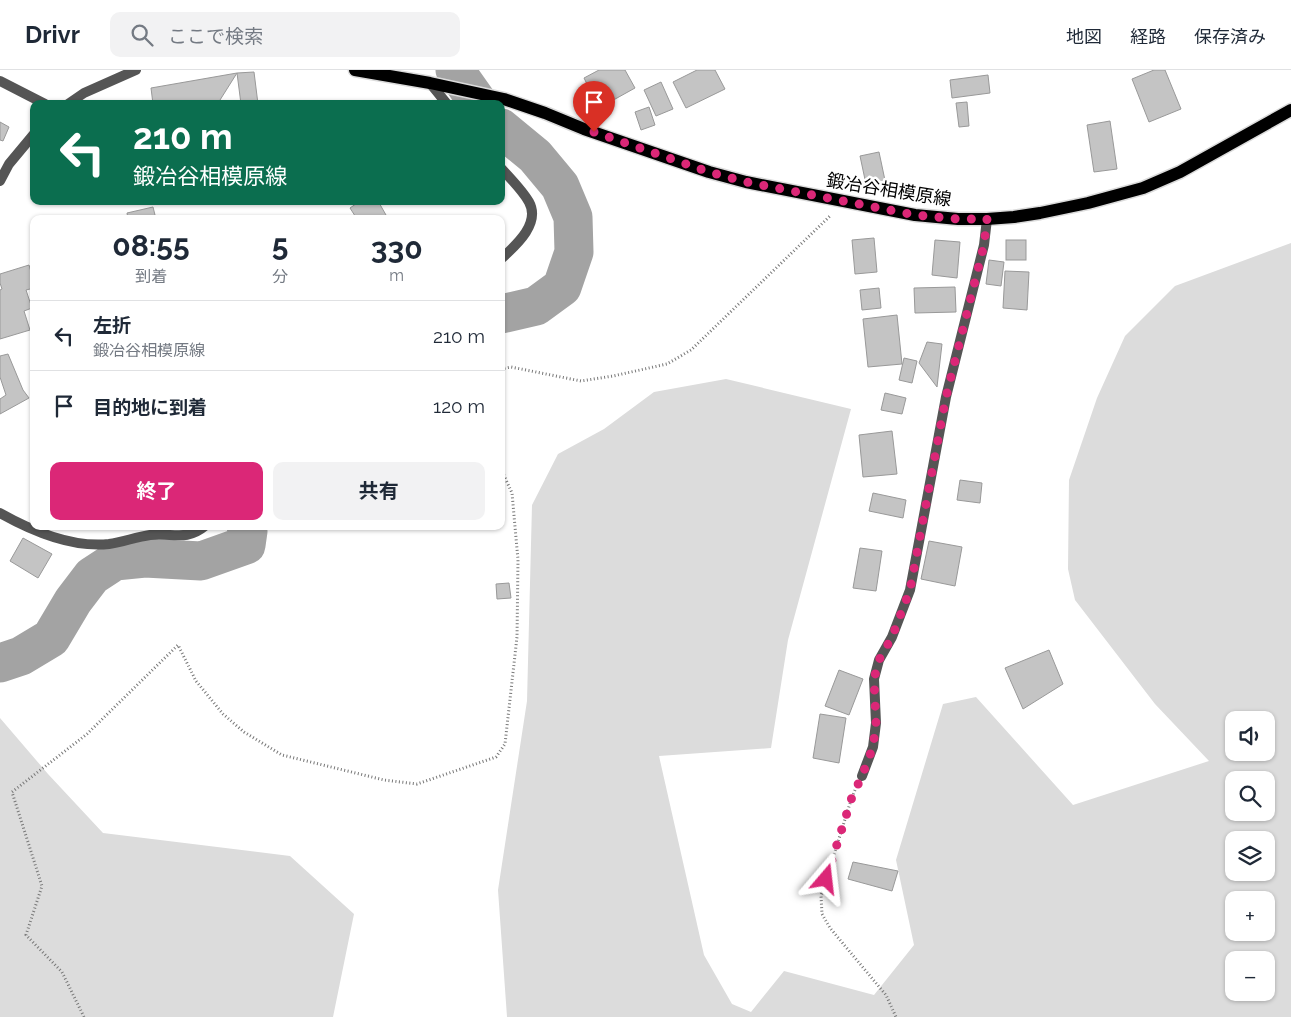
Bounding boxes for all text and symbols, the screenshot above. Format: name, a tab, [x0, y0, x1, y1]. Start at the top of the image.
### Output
search box	[110, 12, 460, 57]
text: Drivr	[25, 20, 80, 49]
icon: search	[128, 21, 156, 49]
text: ここで検索	[168, 25, 263, 47]
text: 地図	[1066, 26, 1102, 47]
text: 経路	[1130, 26, 1166, 47]
text: 保存済み	[1194, 26, 1266, 47]
pin	[573, 81, 615, 132]
icon: arrive	[580, 88, 608, 116]
text: 210 m	[133, 116, 233, 157]
icon: left	[50, 120, 115, 185]
text: 鍛冶谷相模原線	[133, 163, 287, 189]
street label: 鍛冶谷相模原線	[825, 169, 953, 210]
text: 08:55	[112, 228, 190, 263]
text: 5	[272, 228, 288, 263]
text: 330	[371, 231, 423, 266]
text: m	[389, 266, 404, 285]
text: 到着	[135, 267, 167, 286]
text: 分	[272, 267, 288, 286]
text: 左折	[93, 314, 131, 336]
icon: left	[50, 322, 78, 350]
text: 210 m	[433, 325, 485, 347]
text: 鍛冶谷相模原線	[93, 341, 205, 360]
icon: arrive	[50, 392, 78, 420]
text: 120 m	[433, 395, 485, 417]
text: 目的地に到着	[93, 396, 207, 418]
button: 終了	[50, 462, 263, 520]
button: 共有	[273, 462, 485, 520]
map controls	[1225, 711, 1275, 1001]
button: sound	[1225, 711, 1275, 761]
button: search	[1225, 771, 1275, 821]
button: layers	[1225, 831, 1275, 881]
position arrow	[799, 852, 851, 904]
button: +	[1225, 891, 1275, 941]
button: −	[1225, 951, 1275, 1001]

